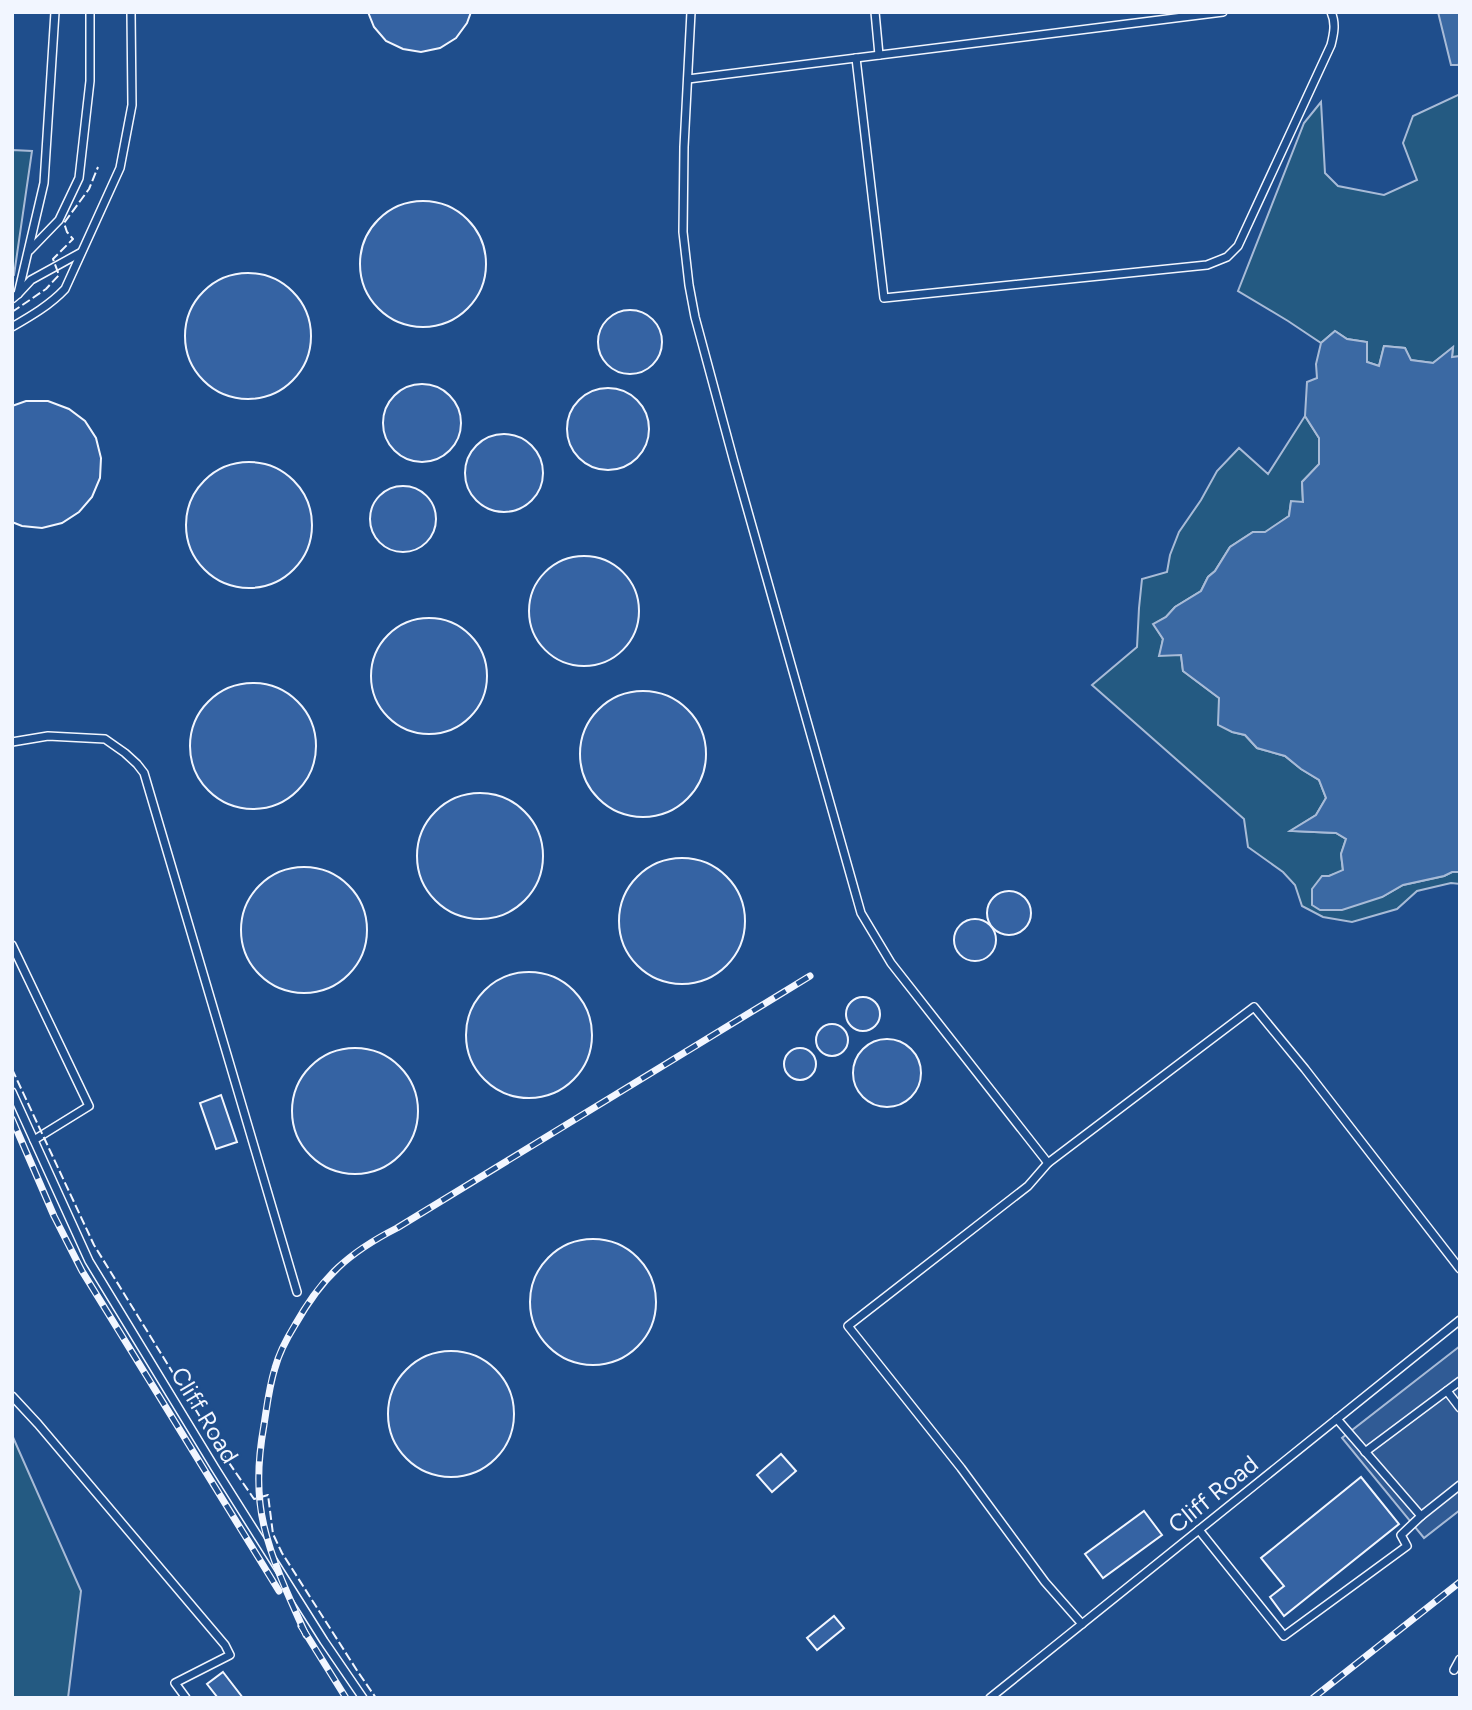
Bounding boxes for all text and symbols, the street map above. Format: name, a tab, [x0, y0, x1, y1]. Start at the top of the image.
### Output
street label: Cliff Road	[165, 1362, 245, 1468]
street label: Cliff Road	[1162, 1449, 1264, 1539]

